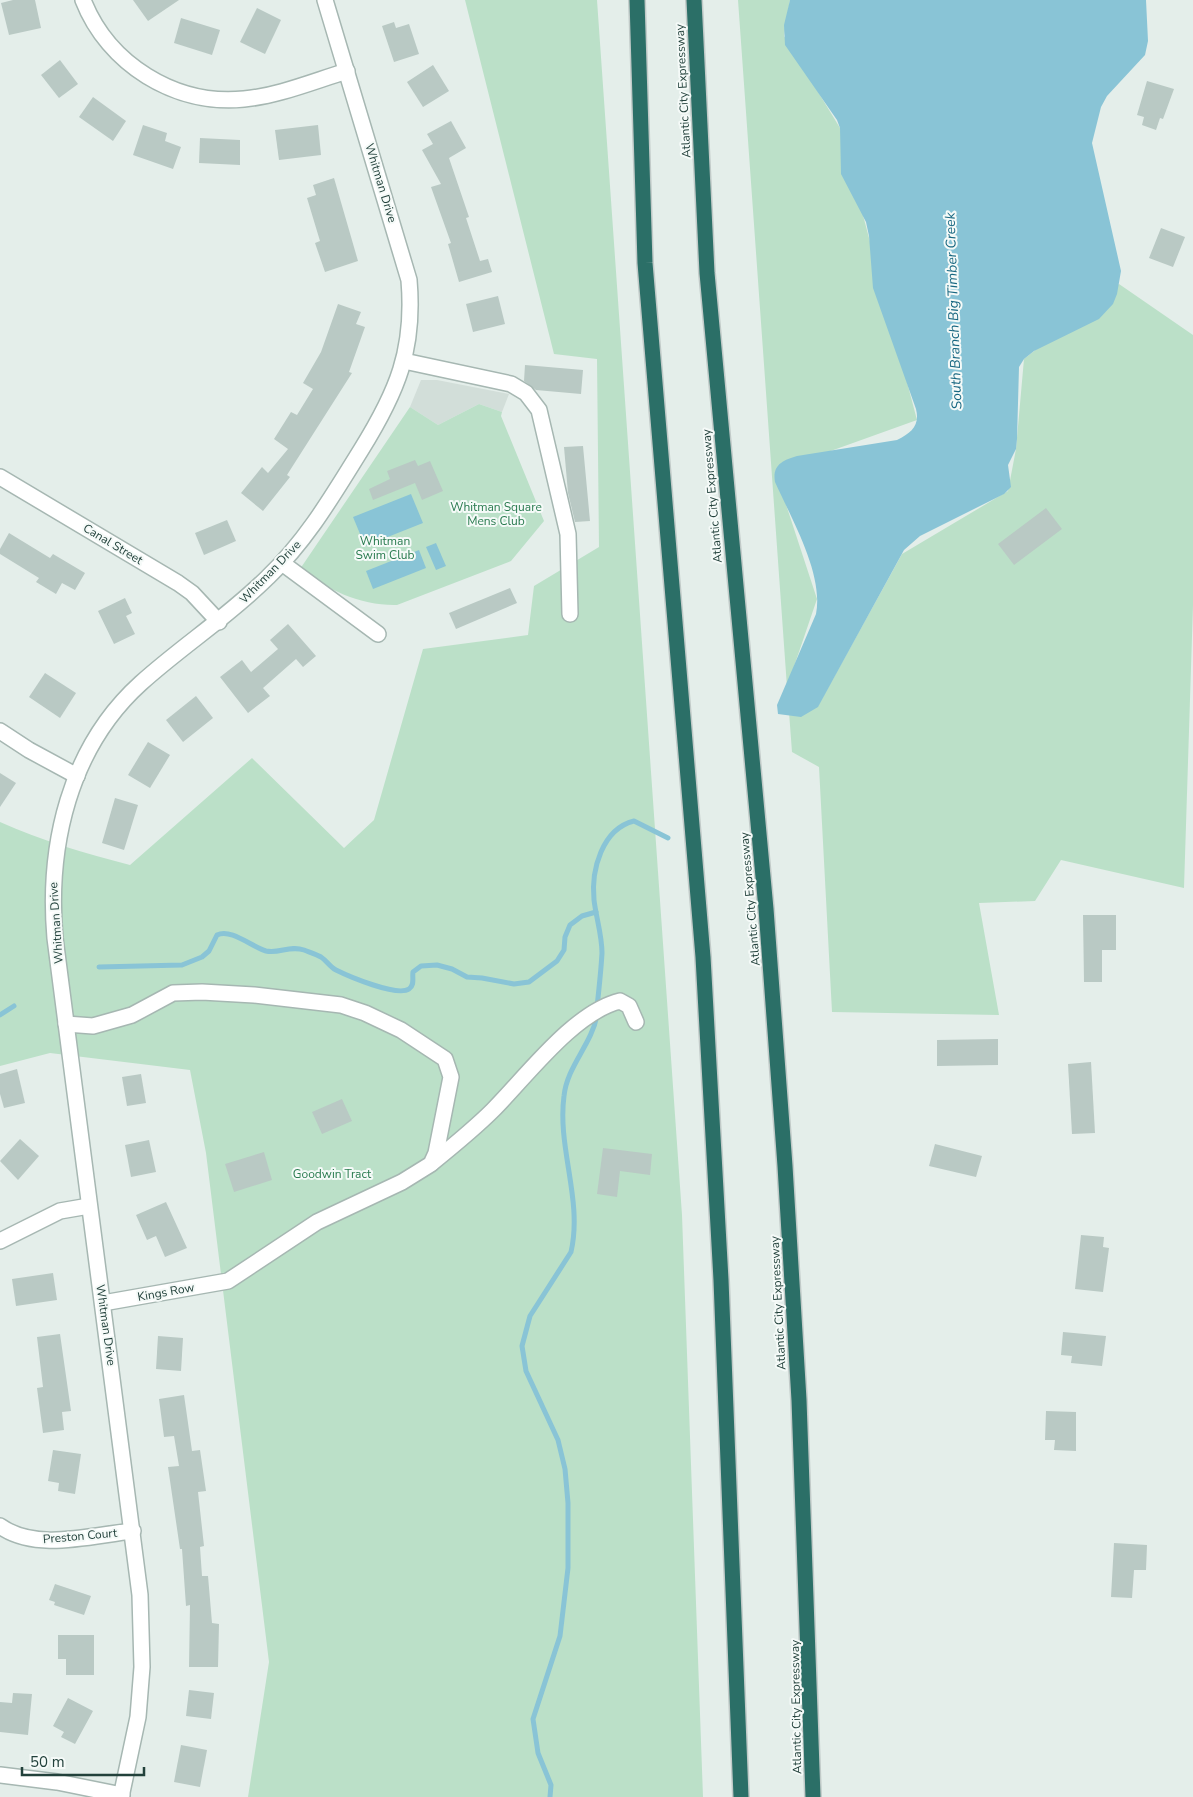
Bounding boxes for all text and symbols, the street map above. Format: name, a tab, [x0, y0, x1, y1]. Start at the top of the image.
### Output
street label: Atlantic City Expressway	[671, 23, 695, 158]
street label: Whitman Drive	[361, 141, 401, 225]
water label: South Branch Big Timber Creek	[941, 211, 966, 410]
street label: Atlantic City Expressway	[698, 428, 726, 564]
park label: Whitman Square Mens Club	[450, 499, 542, 529]
street label: Canal Street	[80, 520, 146, 568]
park label: Whitman Swim Club	[356, 533, 414, 563]
street label: Whitman Drive	[236, 537, 304, 607]
street label: Atlantic City Expressway	[736, 831, 764, 967]
street label: Whitman Drive	[45, 882, 67, 964]
park label: Goodwin Tract	[293, 1166, 372, 1182]
street label: Atlantic City Expressway	[766, 1235, 790, 1370]
street label: Kings Row	[136, 1279, 196, 1305]
street label: Whitman Drive	[92, 1283, 120, 1367]
street label: Preston Court	[42, 1525, 119, 1547]
street label: Atlantic City Expressway	[787, 1639, 805, 1774]
scale bar	[22, 1744, 145, 1776]
text: 50 m	[30, 1752, 65, 1772]

